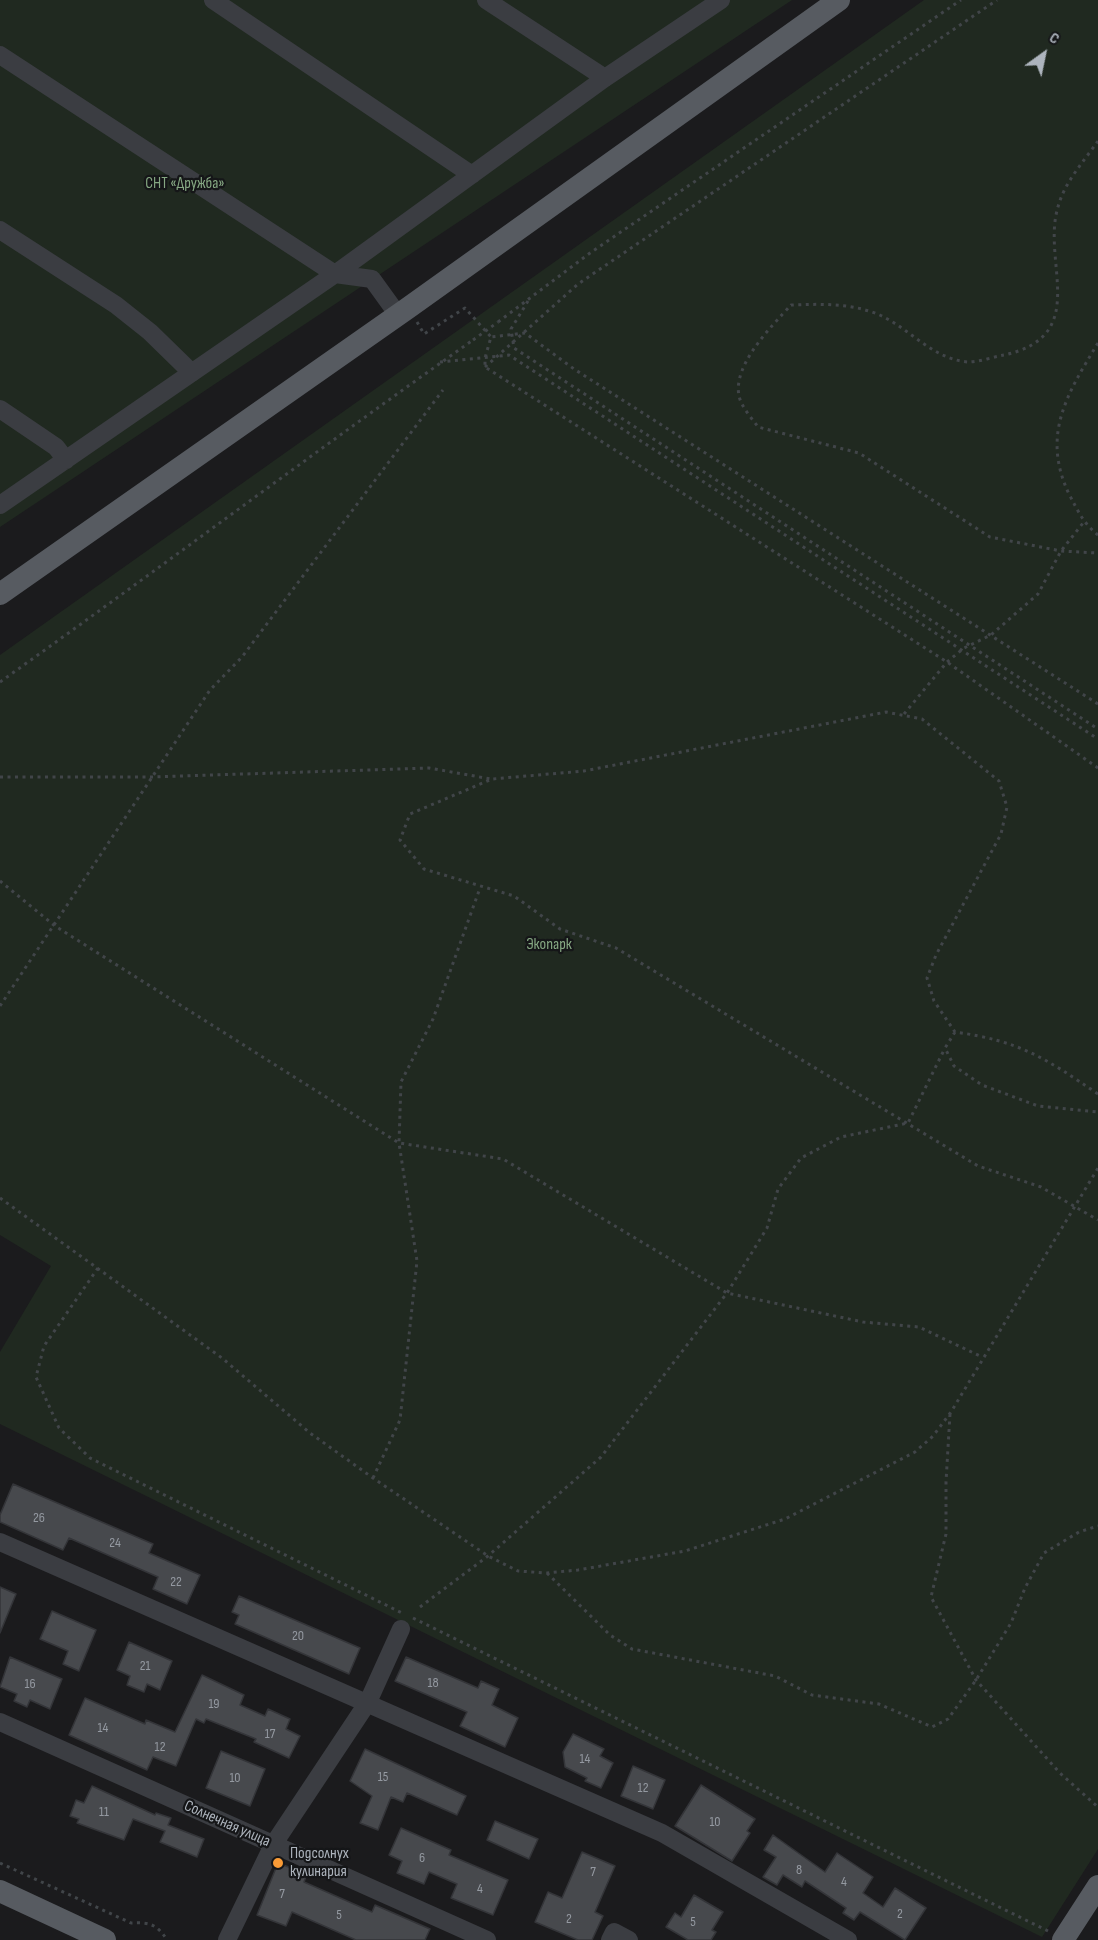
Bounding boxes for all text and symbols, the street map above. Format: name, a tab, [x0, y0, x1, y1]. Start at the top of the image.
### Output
north arrow	[1014, 24, 1074, 84]
text: С	[1045, 28, 1063, 49]
park label: СНТ «Дружба»	[145, 174, 225, 194]
park label: Экопарк	[526, 935, 572, 955]
house number: 26	[33, 1510, 45, 1526]
house number: 24	[109, 1535, 121, 1551]
house number: 22	[170, 1574, 182, 1590]
house number: 20	[292, 1628, 304, 1644]
house number: 21	[140, 1658, 150, 1674]
house number: 18	[427, 1675, 439, 1691]
house number: 16	[24, 1676, 36, 1692]
house number: 19	[208, 1696, 220, 1712]
house number: 14	[98, 1720, 108, 1736]
house number: 17	[265, 1726, 275, 1742]
house number: 12	[155, 1739, 165, 1755]
house number: 14	[580, 1751, 590, 1767]
house number: 15	[378, 1769, 388, 1785]
house number: 10	[229, 1770, 241, 1786]
house number: 12	[638, 1780, 648, 1796]
street label: Солнечная улица	[181, 1796, 273, 1852]
house number: 11	[99, 1804, 109, 1820]
house number: 10	[709, 1814, 721, 1830]
place label: Подсолнух кулинария	[290, 1844, 349, 1882]
house number: 6	[419, 1850, 425, 1866]
marker: Подсолнух кулинария	[271, 1856, 285, 1870]
house number: 8	[796, 1862, 802, 1878]
house number: 7	[590, 1864, 596, 1880]
house number: 4	[841, 1874, 847, 1890]
house number: 4	[477, 1881, 483, 1897]
house number: 7	[279, 1886, 285, 1902]
house number: 2	[897, 1906, 903, 1922]
house number: 5	[336, 1907, 342, 1923]
house number: 2	[566, 1911, 572, 1927]
house number: 5	[690, 1914, 696, 1930]

